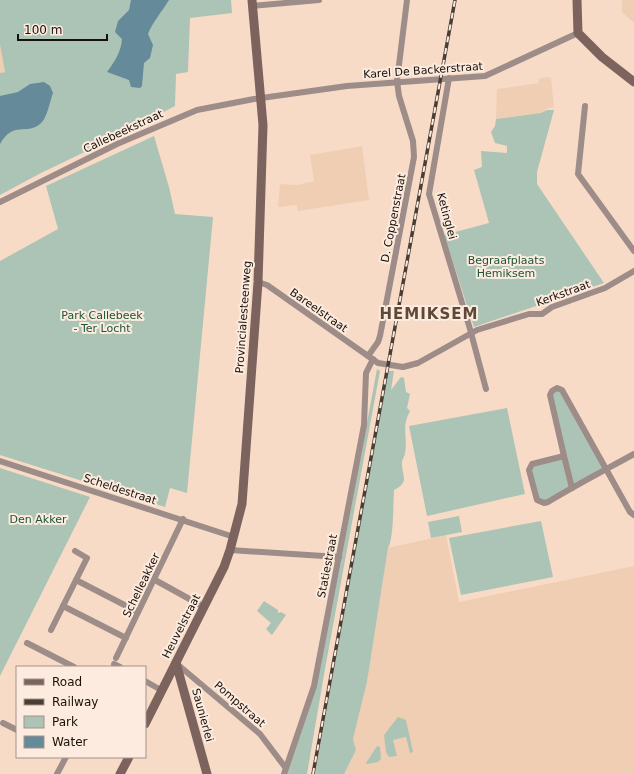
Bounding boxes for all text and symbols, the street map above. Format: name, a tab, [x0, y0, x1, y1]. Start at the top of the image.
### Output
scale bar	[18, 16, 107, 42]
text: 100 m	[24, 23, 62, 37]
street label: Karel De Backerstraat	[363, 60, 484, 81]
street label: Callebeekstraat	[81, 107, 166, 156]
street label: D. Coppenstraat	[379, 172, 409, 263]
street label: Ketinglei	[434, 191, 459, 241]
park label: Begraafplaats Hemiksem	[468, 254, 545, 280]
street label: Provincialesteenweg	[233, 260, 254, 374]
street label: Kerkstraat	[534, 277, 593, 309]
street label: Bareelstraat	[287, 286, 351, 335]
district label: HEMIKSEM	[380, 305, 478, 323]
park label: Park Callebeek - Ter Locht	[61, 309, 143, 335]
street label: Scheldestraat	[82, 472, 159, 508]
park label: Den Akker	[10, 513, 67, 526]
street label: Statiestraat	[315, 533, 340, 599]
street label: Schelleakker	[120, 550, 163, 620]
street label: Heuvelstraat	[160, 591, 204, 661]
legend	[16, 666, 146, 758]
text: Road	[52, 675, 82, 689]
street label: Pompstraat	[212, 679, 268, 730]
street label: Saunierlei	[189, 687, 216, 743]
text: Railway	[52, 695, 98, 709]
text: Park	[52, 715, 78, 729]
text: Water	[52, 735, 88, 749]

